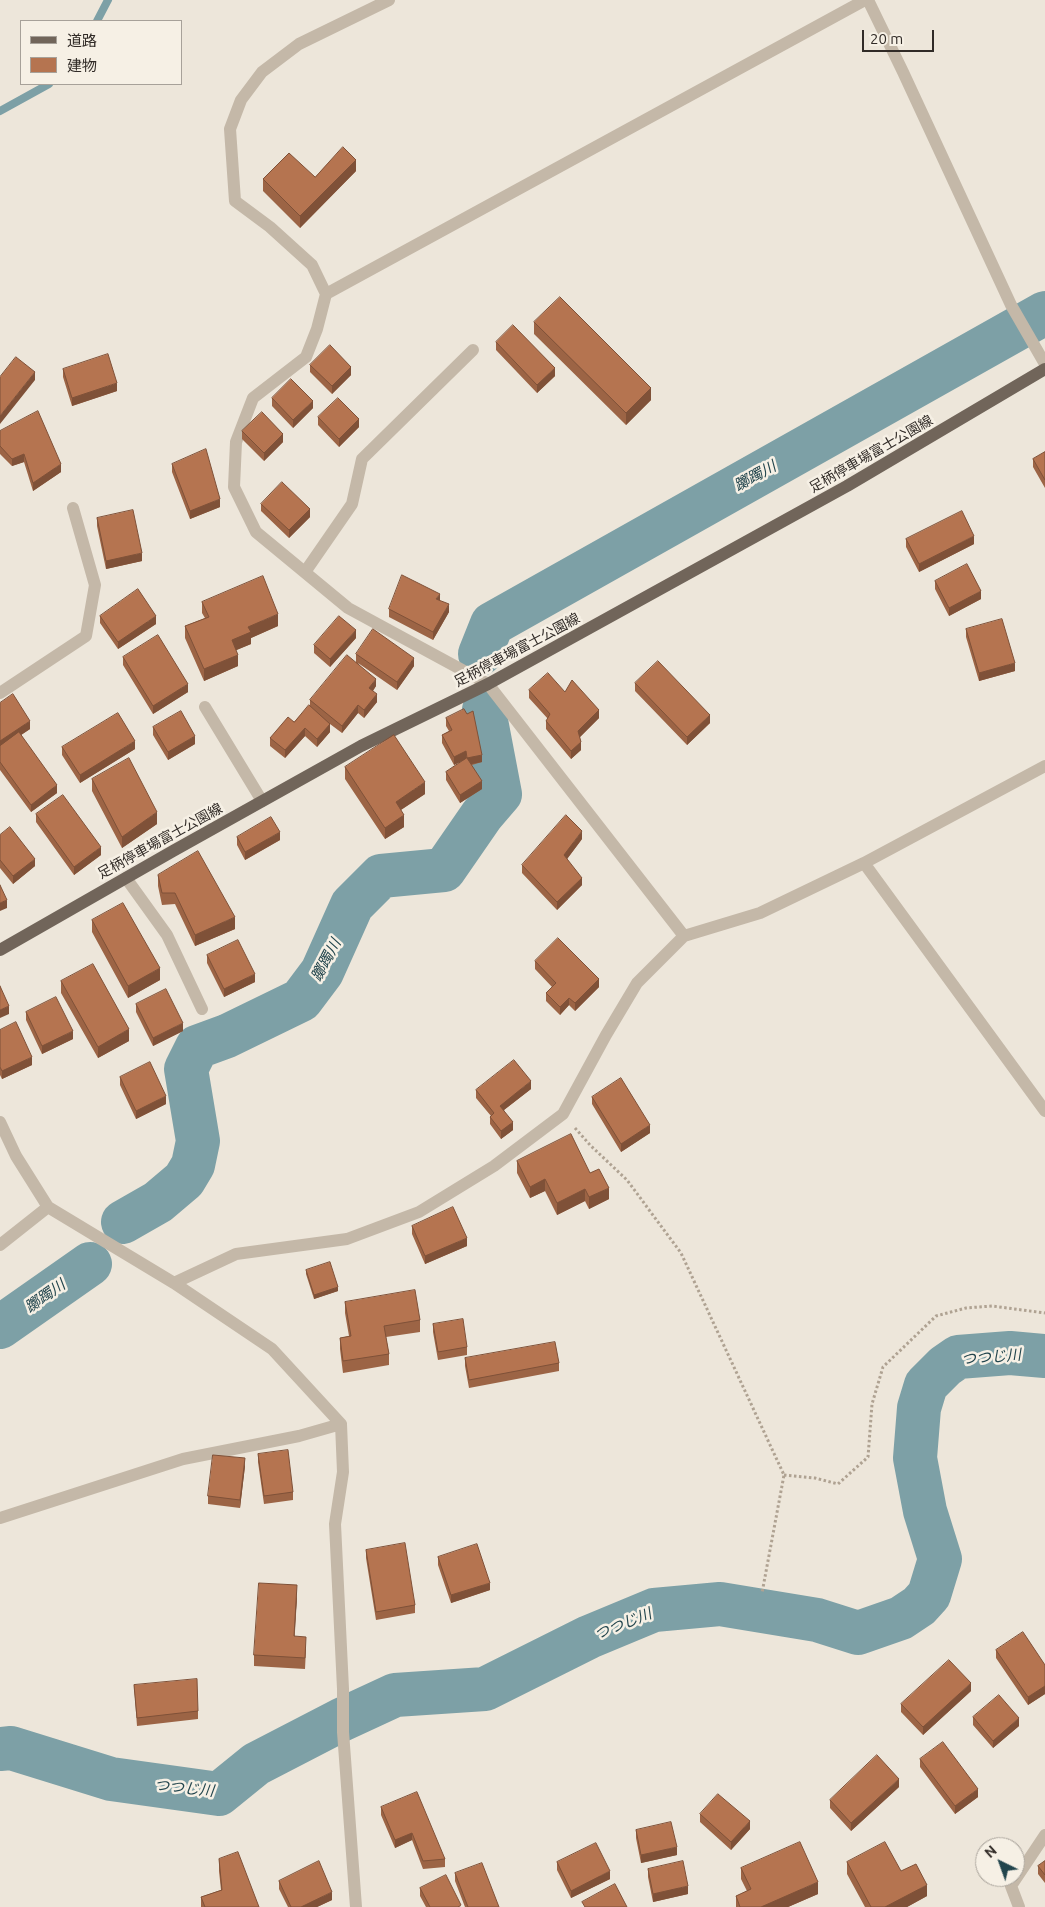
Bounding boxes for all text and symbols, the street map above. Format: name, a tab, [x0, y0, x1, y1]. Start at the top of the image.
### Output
legend	[20, 20, 182, 85]
scale bar	[865, 20, 938, 52]
text: 20 m	[870, 30, 903, 47]
text: 道路	[67, 32, 97, 49]
text: 建物	[67, 57, 97, 74]
street label: 足柄停車場富士公園線	[806, 412, 936, 496]
water label: 躑躅川	[731, 457, 779, 495]
street label: 足柄停車場富士公園線	[451, 610, 583, 690]
street label: 足柄停車場富士公園線	[95, 800, 225, 882]
water label: 躑躅川	[307, 936, 345, 984]
water label: 躑躅川	[21, 1276, 69, 1316]
water label: つつじ川	[960, 1345, 1022, 1369]
water label: つつじ川	[592, 1604, 654, 1644]
water label: つつじ川	[153, 1776, 215, 1800]
north arrow	[975, 1837, 1025, 1887]
text: N	[981, 1842, 1000, 1861]

